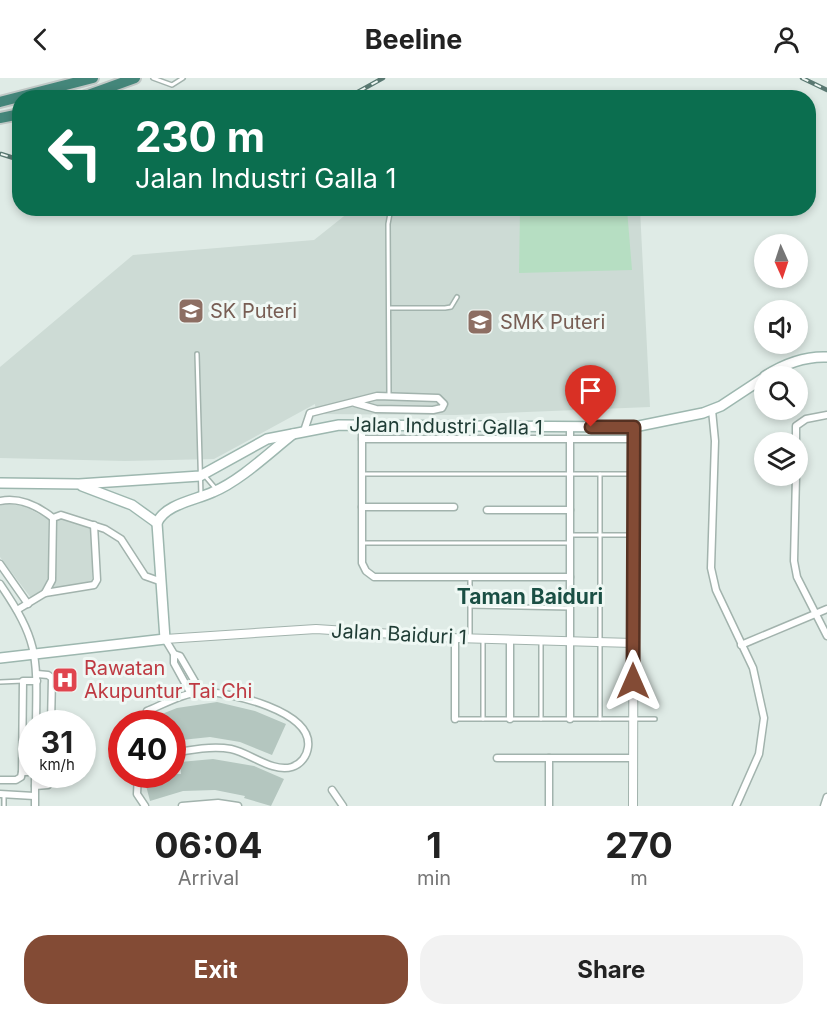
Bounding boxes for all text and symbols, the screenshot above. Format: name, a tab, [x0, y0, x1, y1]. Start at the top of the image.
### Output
icon: back	[24, 23, 57, 56]
text: Beeline	[365, 23, 462, 56]
icon: person	[770, 23, 803, 56]
text: 230 m	[135, 111, 265, 162]
icon: left	[36, 114, 114, 192]
text: Jalan Industri Galla 1	[135, 162, 396, 195]
north arrow	[754, 234, 808, 288]
map controls	[754, 234, 808, 486]
school or university icon: SK Puteri	[176, 296, 206, 326]
place label: SK Puteri	[210, 299, 297, 323]
button: sound	[754, 300, 808, 354]
school or university icon: SMK Puteri	[465, 307, 495, 337]
place label: SMK Puteri	[500, 310, 605, 334]
pin	[565, 365, 616, 427]
button: search	[754, 366, 808, 420]
icon: arrive	[574, 374, 607, 407]
street label: Jalan Industri Galla 1	[349, 412, 543, 440]
button: layers	[754, 432, 808, 486]
district label: Taman Baiduri	[457, 584, 603, 609]
street label: Jalan Baiduri 1	[331, 618, 467, 650]
position arrow	[601, 649, 665, 713]
place label: Rawatan Akupuntur Tai Chi	[84, 656, 252, 703]
hospital icon: Rawatan Akupuntur Tai Chi	[50, 665, 80, 695]
speed limit sign: 40	[108, 710, 186, 788]
text: 31	[41, 724, 73, 760]
text: km/h	[39, 755, 75, 774]
text: 06:04	[154, 823, 263, 867]
text: 1	[426, 823, 442, 867]
text: 270	[605, 823, 673, 867]
text: Arrival	[178, 866, 239, 890]
text: min	[417, 866, 451, 890]
text: m	[630, 866, 648, 890]
button: Exit	[24, 935, 408, 1004]
button: Share	[420, 935, 803, 1004]

